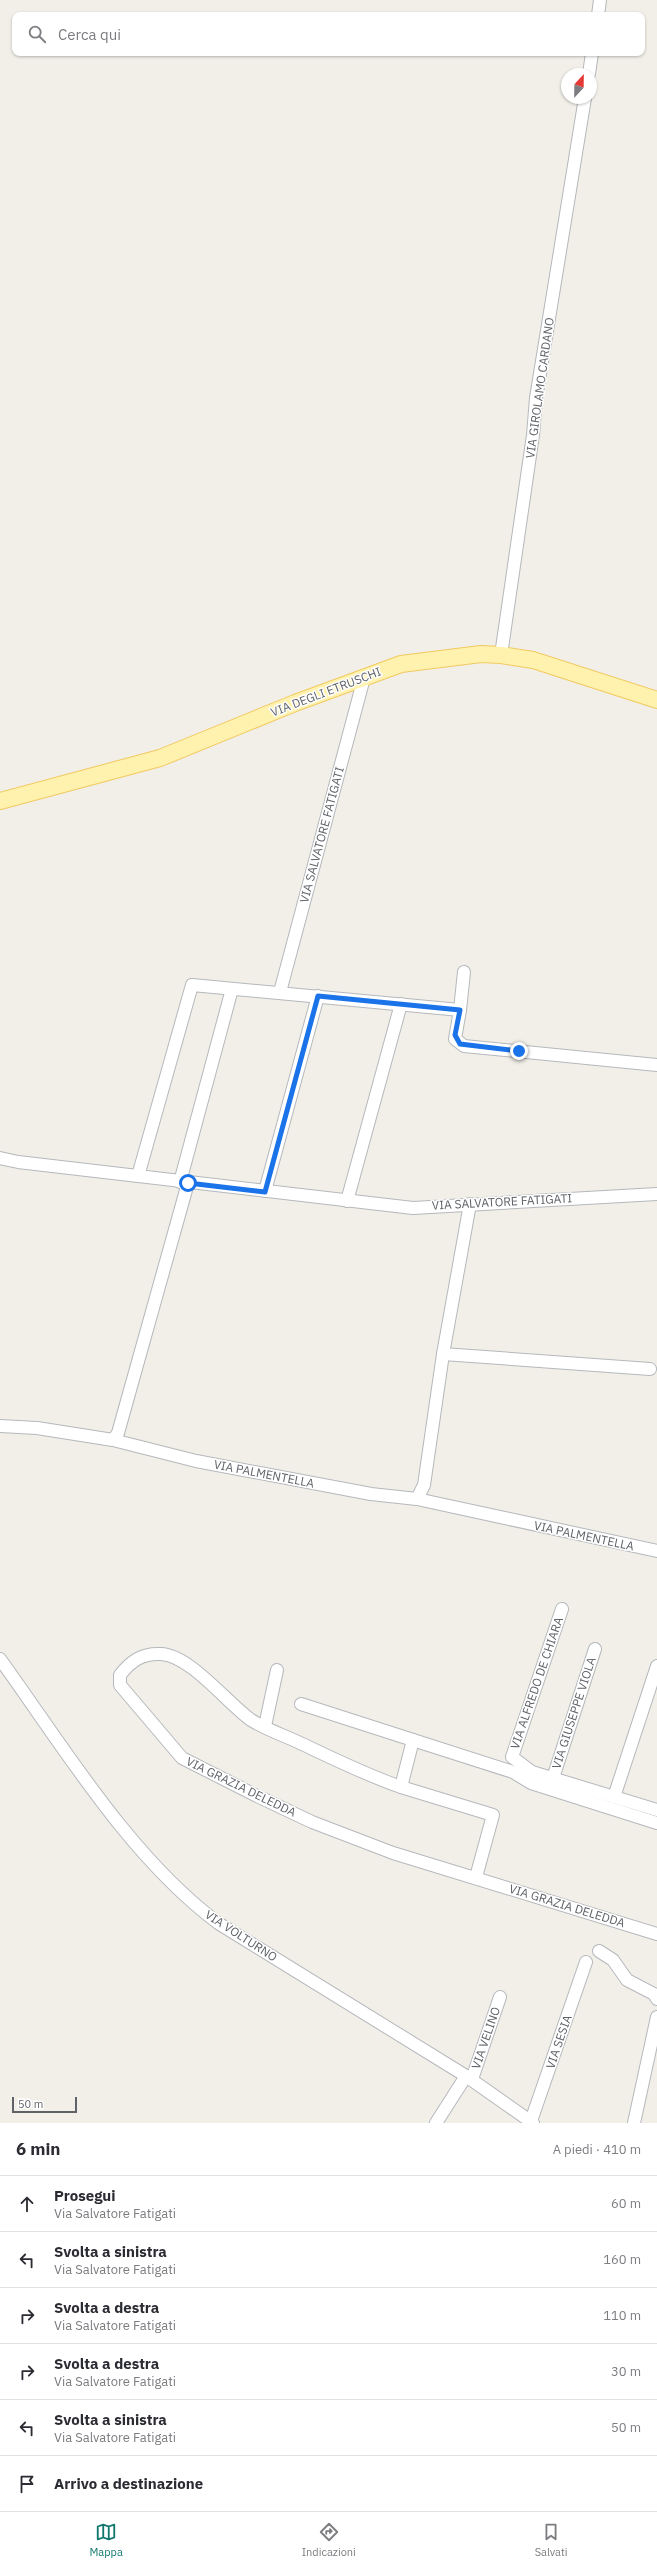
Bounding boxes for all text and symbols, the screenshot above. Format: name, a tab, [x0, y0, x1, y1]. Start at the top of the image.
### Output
search box	[12, 12, 645, 56]
icon: search	[26, 23, 48, 45]
text: Cerca qui	[58, 25, 121, 44]
north arrow	[561, 68, 597, 104]
street label: VIA GIROLAMO CARDANO	[522, 316, 557, 459]
street label: VIA DEGLI ETRUSCHI	[269, 664, 383, 719]
street label: VIA SALVATORE FATIGATI	[296, 765, 347, 905]
route end	[510, 1042, 528, 1060]
route start	[179, 1174, 197, 1192]
street label: VIA SALVATORE FATIGATI	[431, 1190, 573, 1213]
street label: VIA PALMENTELLA	[213, 1456, 316, 1491]
street label: VIA PALMENTELLA	[533, 1518, 636, 1554]
street label: VIA ALFREDO DE CHIARA	[507, 1614, 566, 1751]
street label: VIA GIUSEPPE VIOLA	[548, 1655, 599, 1771]
street label: VIA GRAZIA DELEDDA	[184, 1753, 299, 1820]
street label: VIA GRAZIA DELEDDA	[507, 1881, 627, 1930]
street label: VIA VOLTURNO	[202, 1907, 280, 1965]
street label: VIA VELINO	[468, 2005, 503, 2071]
street label: VIA SESIA	[542, 2013, 575, 2071]
scale bar	[12, 2095, 77, 2114]
text: 50 m	[18, 2097, 43, 2111]
text: 6 min	[16, 2138, 60, 2160]
text: A piedi · 410 m	[553, 2141, 641, 2158]
text: Prosegui	[54, 2186, 116, 2205]
icon: ahead	[16, 2193, 38, 2215]
text: 60 m	[611, 2195, 641, 2212]
text: Via Salvatore Fatigati	[54, 2205, 176, 2222]
text: Svolta a sinistra	[54, 2242, 167, 2261]
icon: left	[16, 2249, 38, 2271]
text: 160 m	[603, 2251, 641, 2268]
text: Via Salvatore Fatigati	[54, 2261, 176, 2278]
text: Svolta a destra	[54, 2298, 159, 2317]
icon: right	[16, 2305, 38, 2327]
text: 110 m	[603, 2307, 641, 2324]
text: Via Salvatore Fatigati	[54, 2317, 176, 2334]
text: Svolta a destra	[54, 2354, 159, 2373]
icon: right	[16, 2361, 38, 2383]
text: 30 m	[611, 2363, 641, 2380]
text: Via Salvatore Fatigati	[54, 2373, 176, 2390]
text: Svolta a sinistra	[54, 2410, 167, 2429]
icon: left	[16, 2417, 38, 2439]
text: 50 m	[611, 2419, 641, 2436]
text: Via Salvatore Fatigati	[54, 2429, 176, 2446]
icon: arrive	[16, 2473, 38, 2495]
text: Arrivo a destinazione	[54, 2474, 203, 2493]
tab: Mappa	[89, 2521, 123, 2559]
tab: Indicazioni	[302, 2521, 356, 2559]
tab: Salvati	[535, 2521, 568, 2559]

